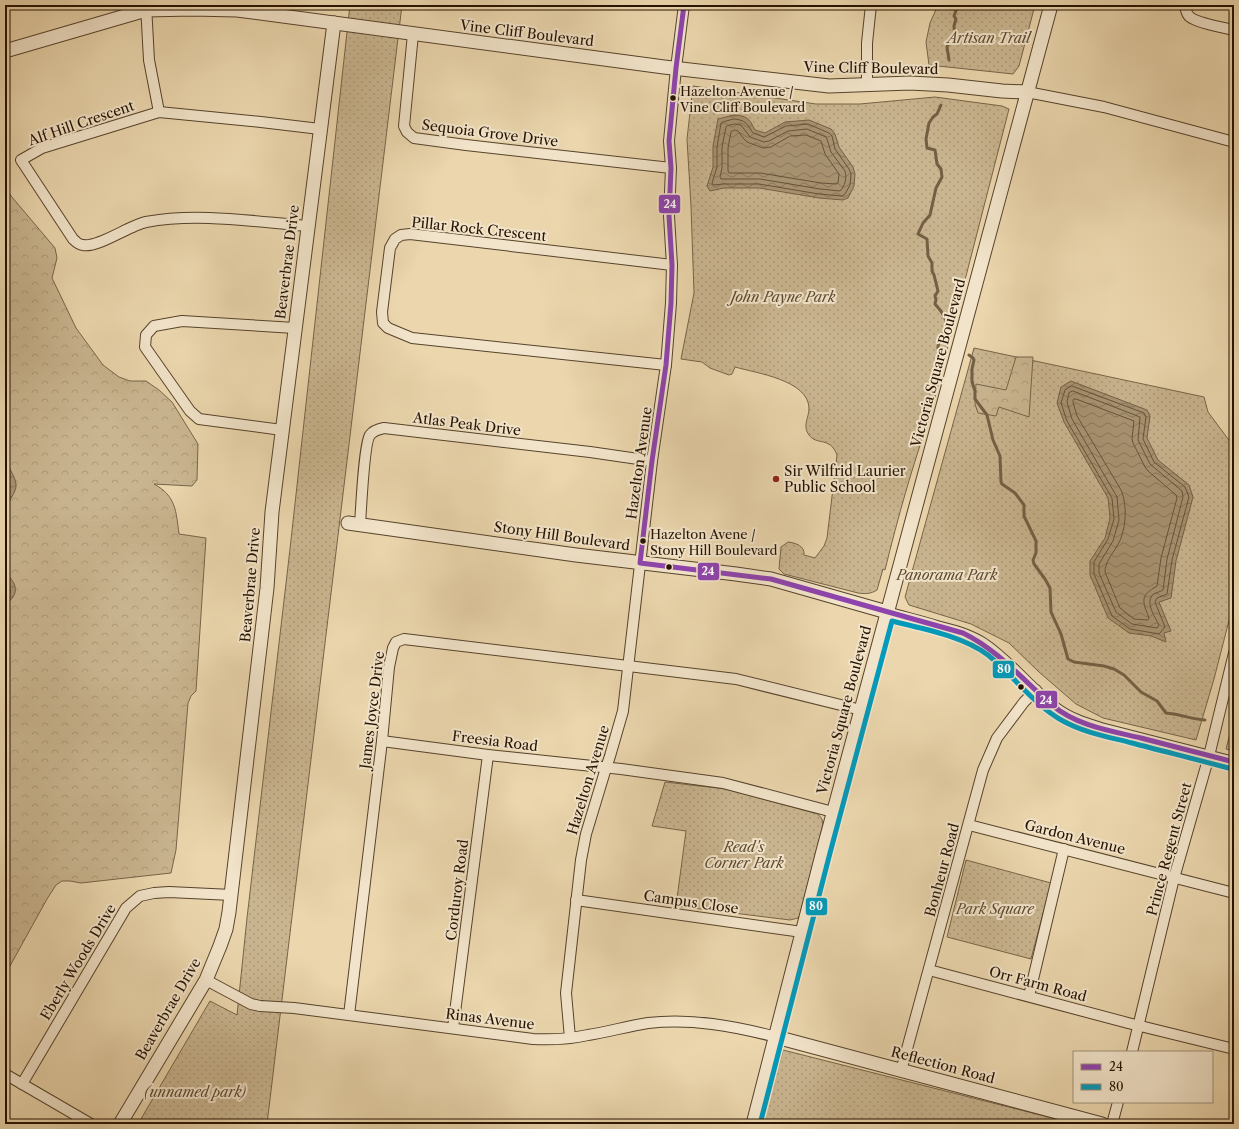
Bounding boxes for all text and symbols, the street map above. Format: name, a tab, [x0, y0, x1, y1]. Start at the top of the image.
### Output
street label: Vine Cliff Boulevard	[458, 16, 595, 50]
park label: Artisan Trail	[945, 29, 1032, 47]
street label: Vine Cliff Boulevard	[802, 58, 939, 78]
place label: Hazelton Avenue / Vine Cliff Boulevard	[679, 83, 805, 115]
marker: Hazelton Avenue / Vine Cliff Boulevard	[668, 93, 678, 103]
street label: Alf Hill Crescent	[25, 96, 136, 150]
street label: Sequoia Grove Drive	[421, 116, 559, 150]
line badge: 24	[658, 194, 681, 214]
text: 24	[663, 197, 677, 211]
street label: Beaverbrae Drive	[271, 204, 303, 320]
street label: Pillar Rock Crescent	[411, 213, 547, 245]
street label: Victoria Square Boulevard	[907, 276, 969, 450]
park label: John Payne Park	[726, 288, 836, 306]
street label: Hazelton Avenue	[622, 405, 656, 521]
street label: Atlas Peak Drive	[411, 408, 522, 440]
place label: Sir Wilfrid Laurier Public School	[784, 462, 906, 496]
marker: Sir Wilfrid Laurier Public School	[771, 474, 781, 484]
street label: Stony Hill Boulevard	[493, 518, 632, 555]
place label: Hazelton Avene / Stony Hill Boulevard	[650, 526, 778, 558]
street label: Beaverbrae Drive	[236, 527, 264, 643]
marker: Hazelton Avene / Stony Hill Boulevard	[638, 536, 648, 546]
unlabelled marker	[664, 562, 674, 572]
line badge: 24	[697, 562, 720, 581]
text: 24	[701, 564, 715, 578]
park label: Panorama Park	[896, 566, 998, 584]
street label: Victoria Square Boulevard	[813, 623, 875, 797]
street label: James Joyce Drive	[356, 650, 388, 772]
line badge: 80	[992, 660, 1015, 679]
text: 80	[997, 662, 1011, 676]
unlabelled marker	[1016, 682, 1026, 692]
line badge: 24	[1035, 690, 1058, 709]
text: 24	[1039, 693, 1053, 707]
street label: Hazelton Avenue	[563, 723, 613, 837]
street label: Freesia Road	[451, 727, 539, 755]
street label: Prince Regent Street	[1143, 780, 1195, 918]
street label: Gardon Avenue	[1023, 816, 1127, 858]
street label: Bonheur Road	[921, 821, 963, 919]
street label: Corduroy Road	[442, 838, 472, 942]
park label: Read's Corner Park	[704, 838, 785, 872]
street label: Campus Close	[642, 886, 740, 918]
line badge: 80	[805, 897, 828, 916]
text: 80	[809, 899, 823, 913]
street label: Eberly Woods Drive	[36, 900, 120, 1023]
park label: Park Square	[955, 900, 1035, 918]
street label: Beaverbrae Drive	[131, 954, 205, 1063]
street label: Orr Farm Road	[987, 962, 1089, 1006]
street label: Rinas Avenue	[444, 1005, 536, 1033]
street label: Reflection Road	[889, 1042, 997, 1088]
legend	[1073, 1051, 1213, 1103]
text: 24	[1109, 1059, 1123, 1074]
text: 80	[1109, 1079, 1124, 1094]
park label: (unnamed park)	[143, 1083, 247, 1101]

